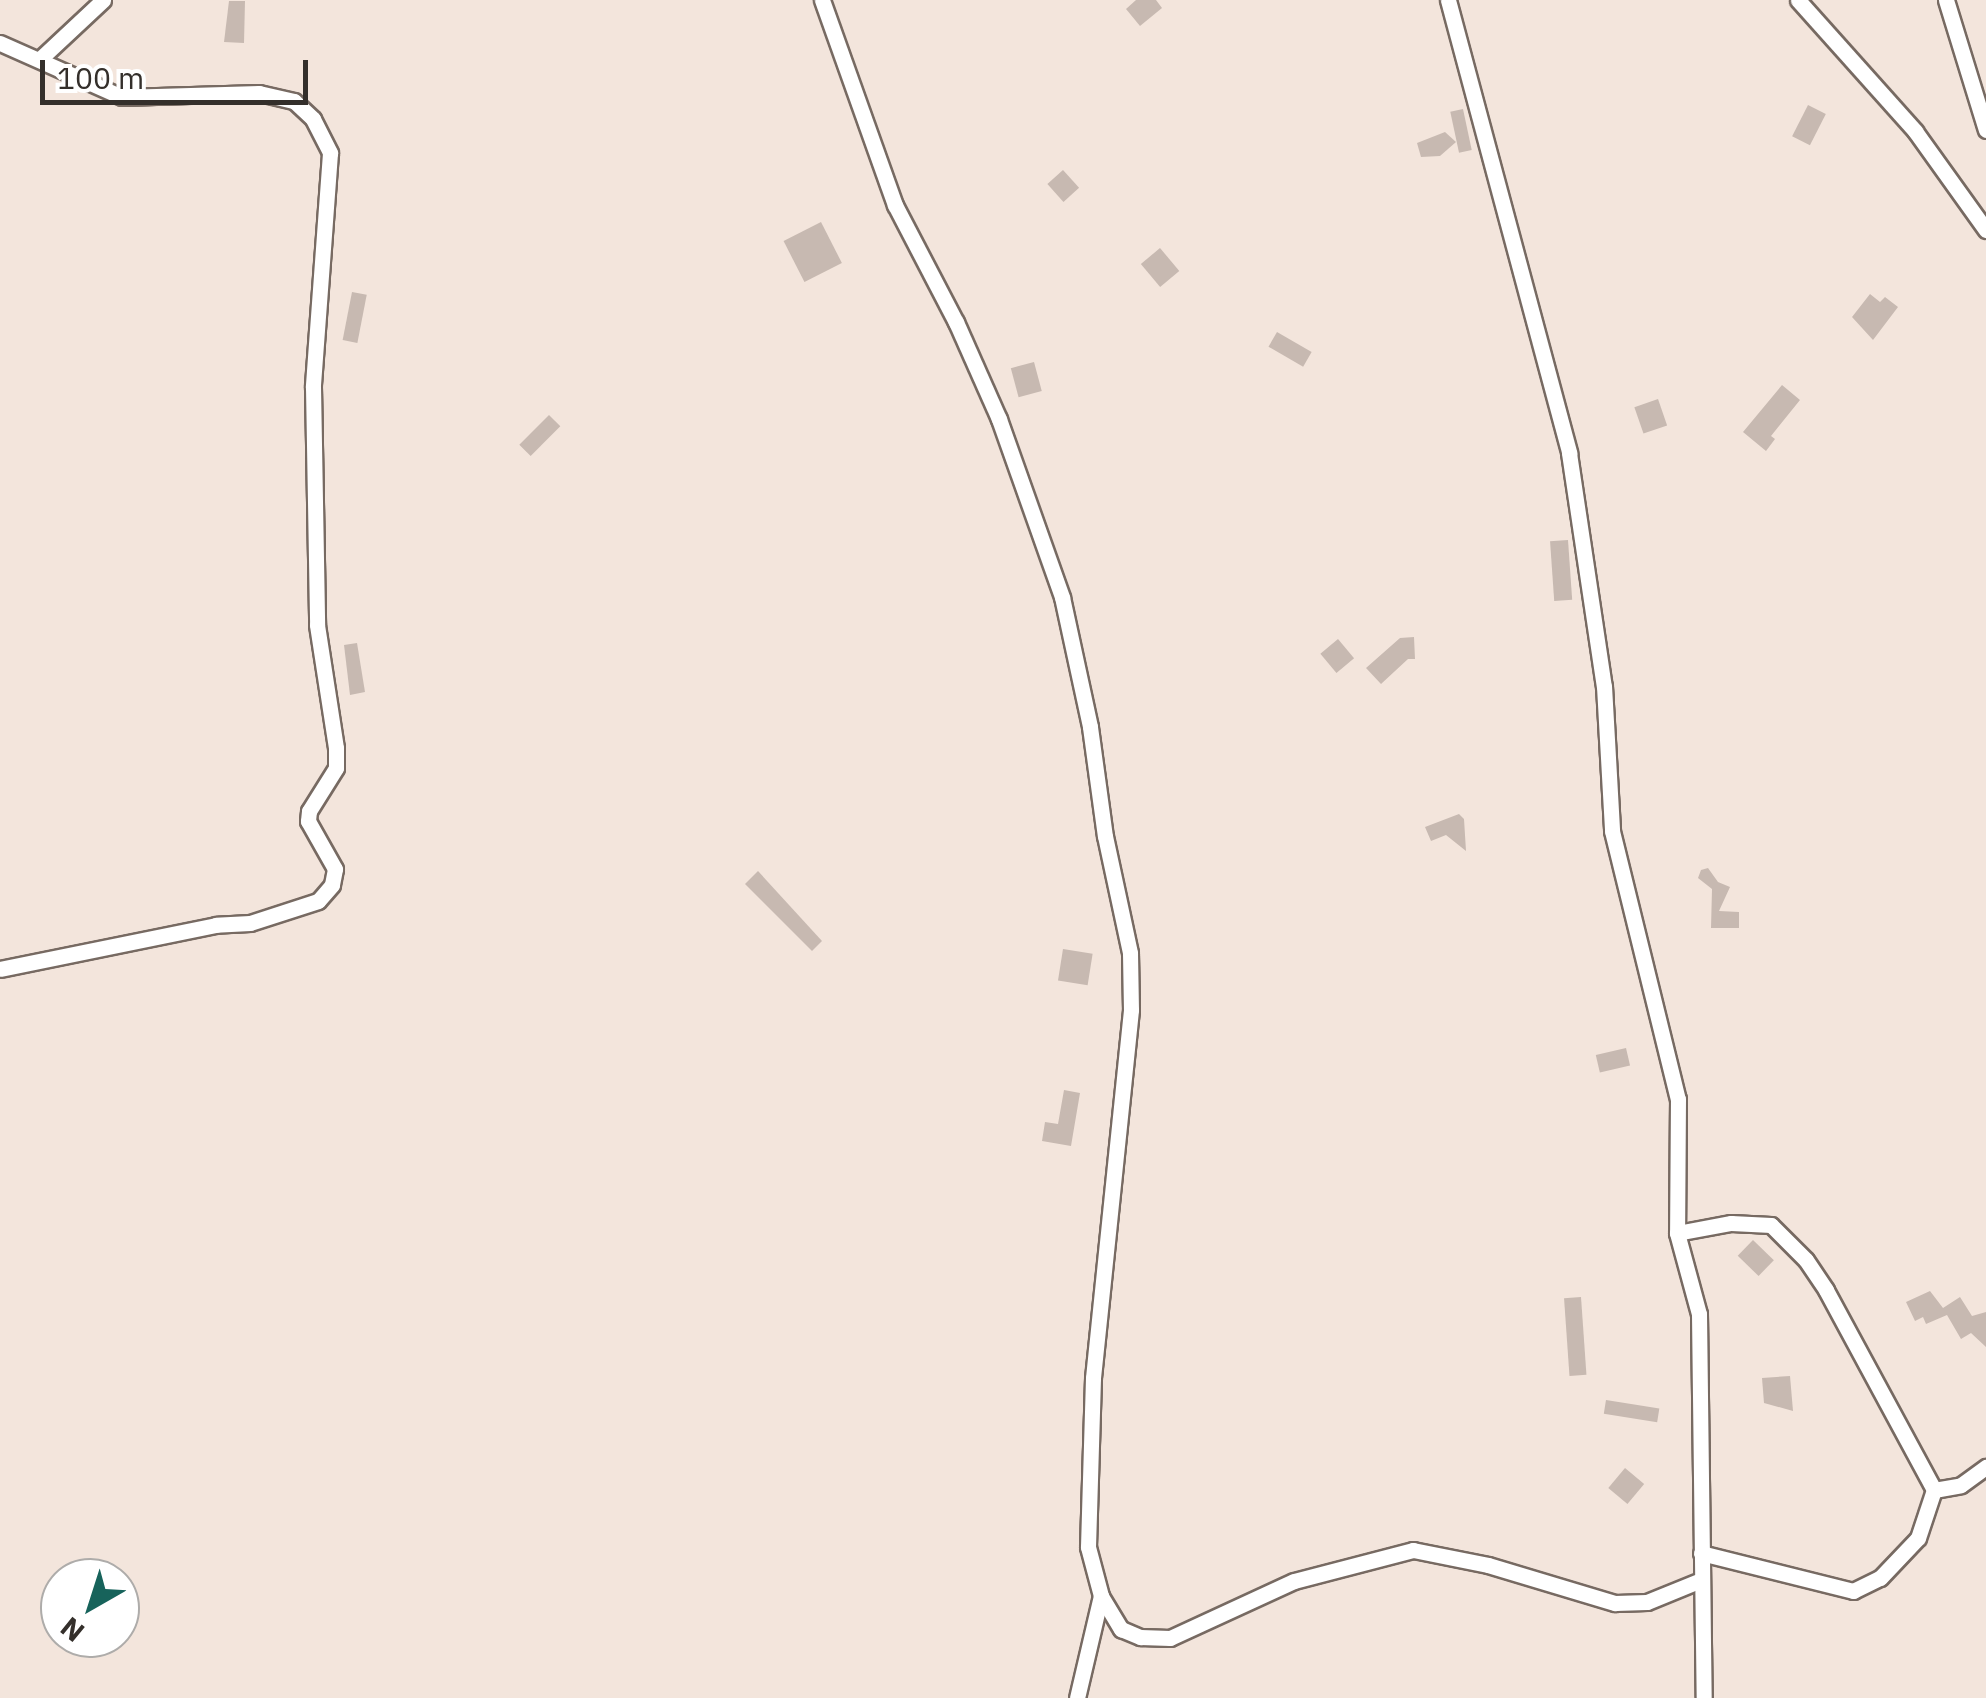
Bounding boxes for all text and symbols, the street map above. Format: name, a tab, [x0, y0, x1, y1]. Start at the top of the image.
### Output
scale bar	[45, 40, 312, 102]
text: 100 m	[57, 58, 144, 97]
north arrow	[40, 1558, 140, 1658]
text: N	[53, 1609, 92, 1651]

